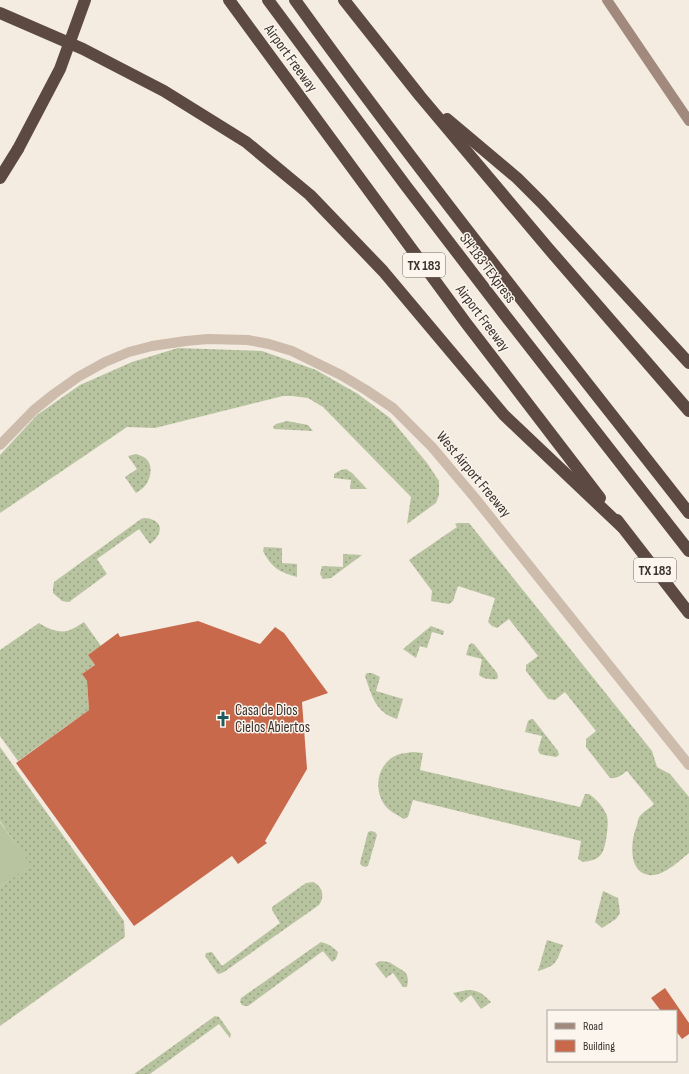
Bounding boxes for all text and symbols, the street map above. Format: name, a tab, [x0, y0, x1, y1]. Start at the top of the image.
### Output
street label: Airport Freeway	[259, 20, 322, 96]
street label: SH 183 TEXpress	[455, 230, 520, 307]
road number: TX 183	[403, 253, 445, 277]
street label: Airport Freeway	[451, 280, 514, 356]
street label: West Airport Freeway	[432, 427, 515, 521]
road number: TX 183	[634, 558, 676, 582]
place label: Casa de Dios Cielos Abiertos	[235, 701, 310, 737]
church icon: Casa de Dios Cielos Abiertos	[214, 710, 232, 728]
legend	[547, 1010, 677, 1062]
text: Road	[583, 1019, 603, 1034]
text: Building	[583, 1039, 615, 1054]

